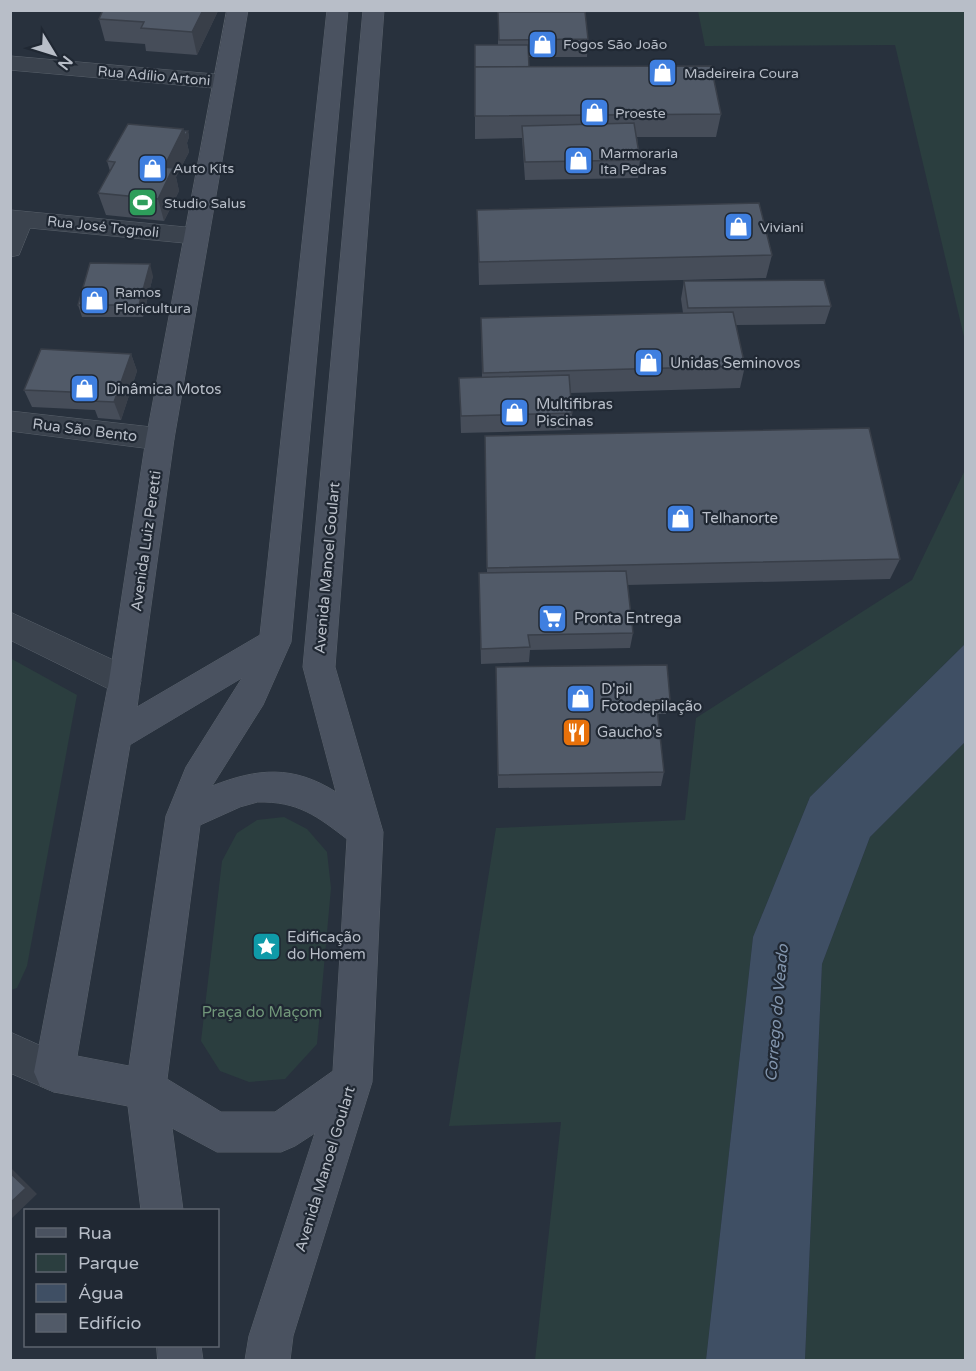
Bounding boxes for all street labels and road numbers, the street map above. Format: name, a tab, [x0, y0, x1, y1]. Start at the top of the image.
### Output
street label: Rua Adílio Artoni	[97, 63, 211, 89]
street label: Rua José Tognoli	[46, 213, 160, 241]
street label: Rua São Bento	[32, 415, 138, 445]
street label: Avenida Luiz Peretti	[127, 469, 165, 613]
street label: Avenida Manoel Goulart	[311, 481, 343, 655]
street label: Avenida Manoel Goulart	[291, 1084, 359, 1254]

